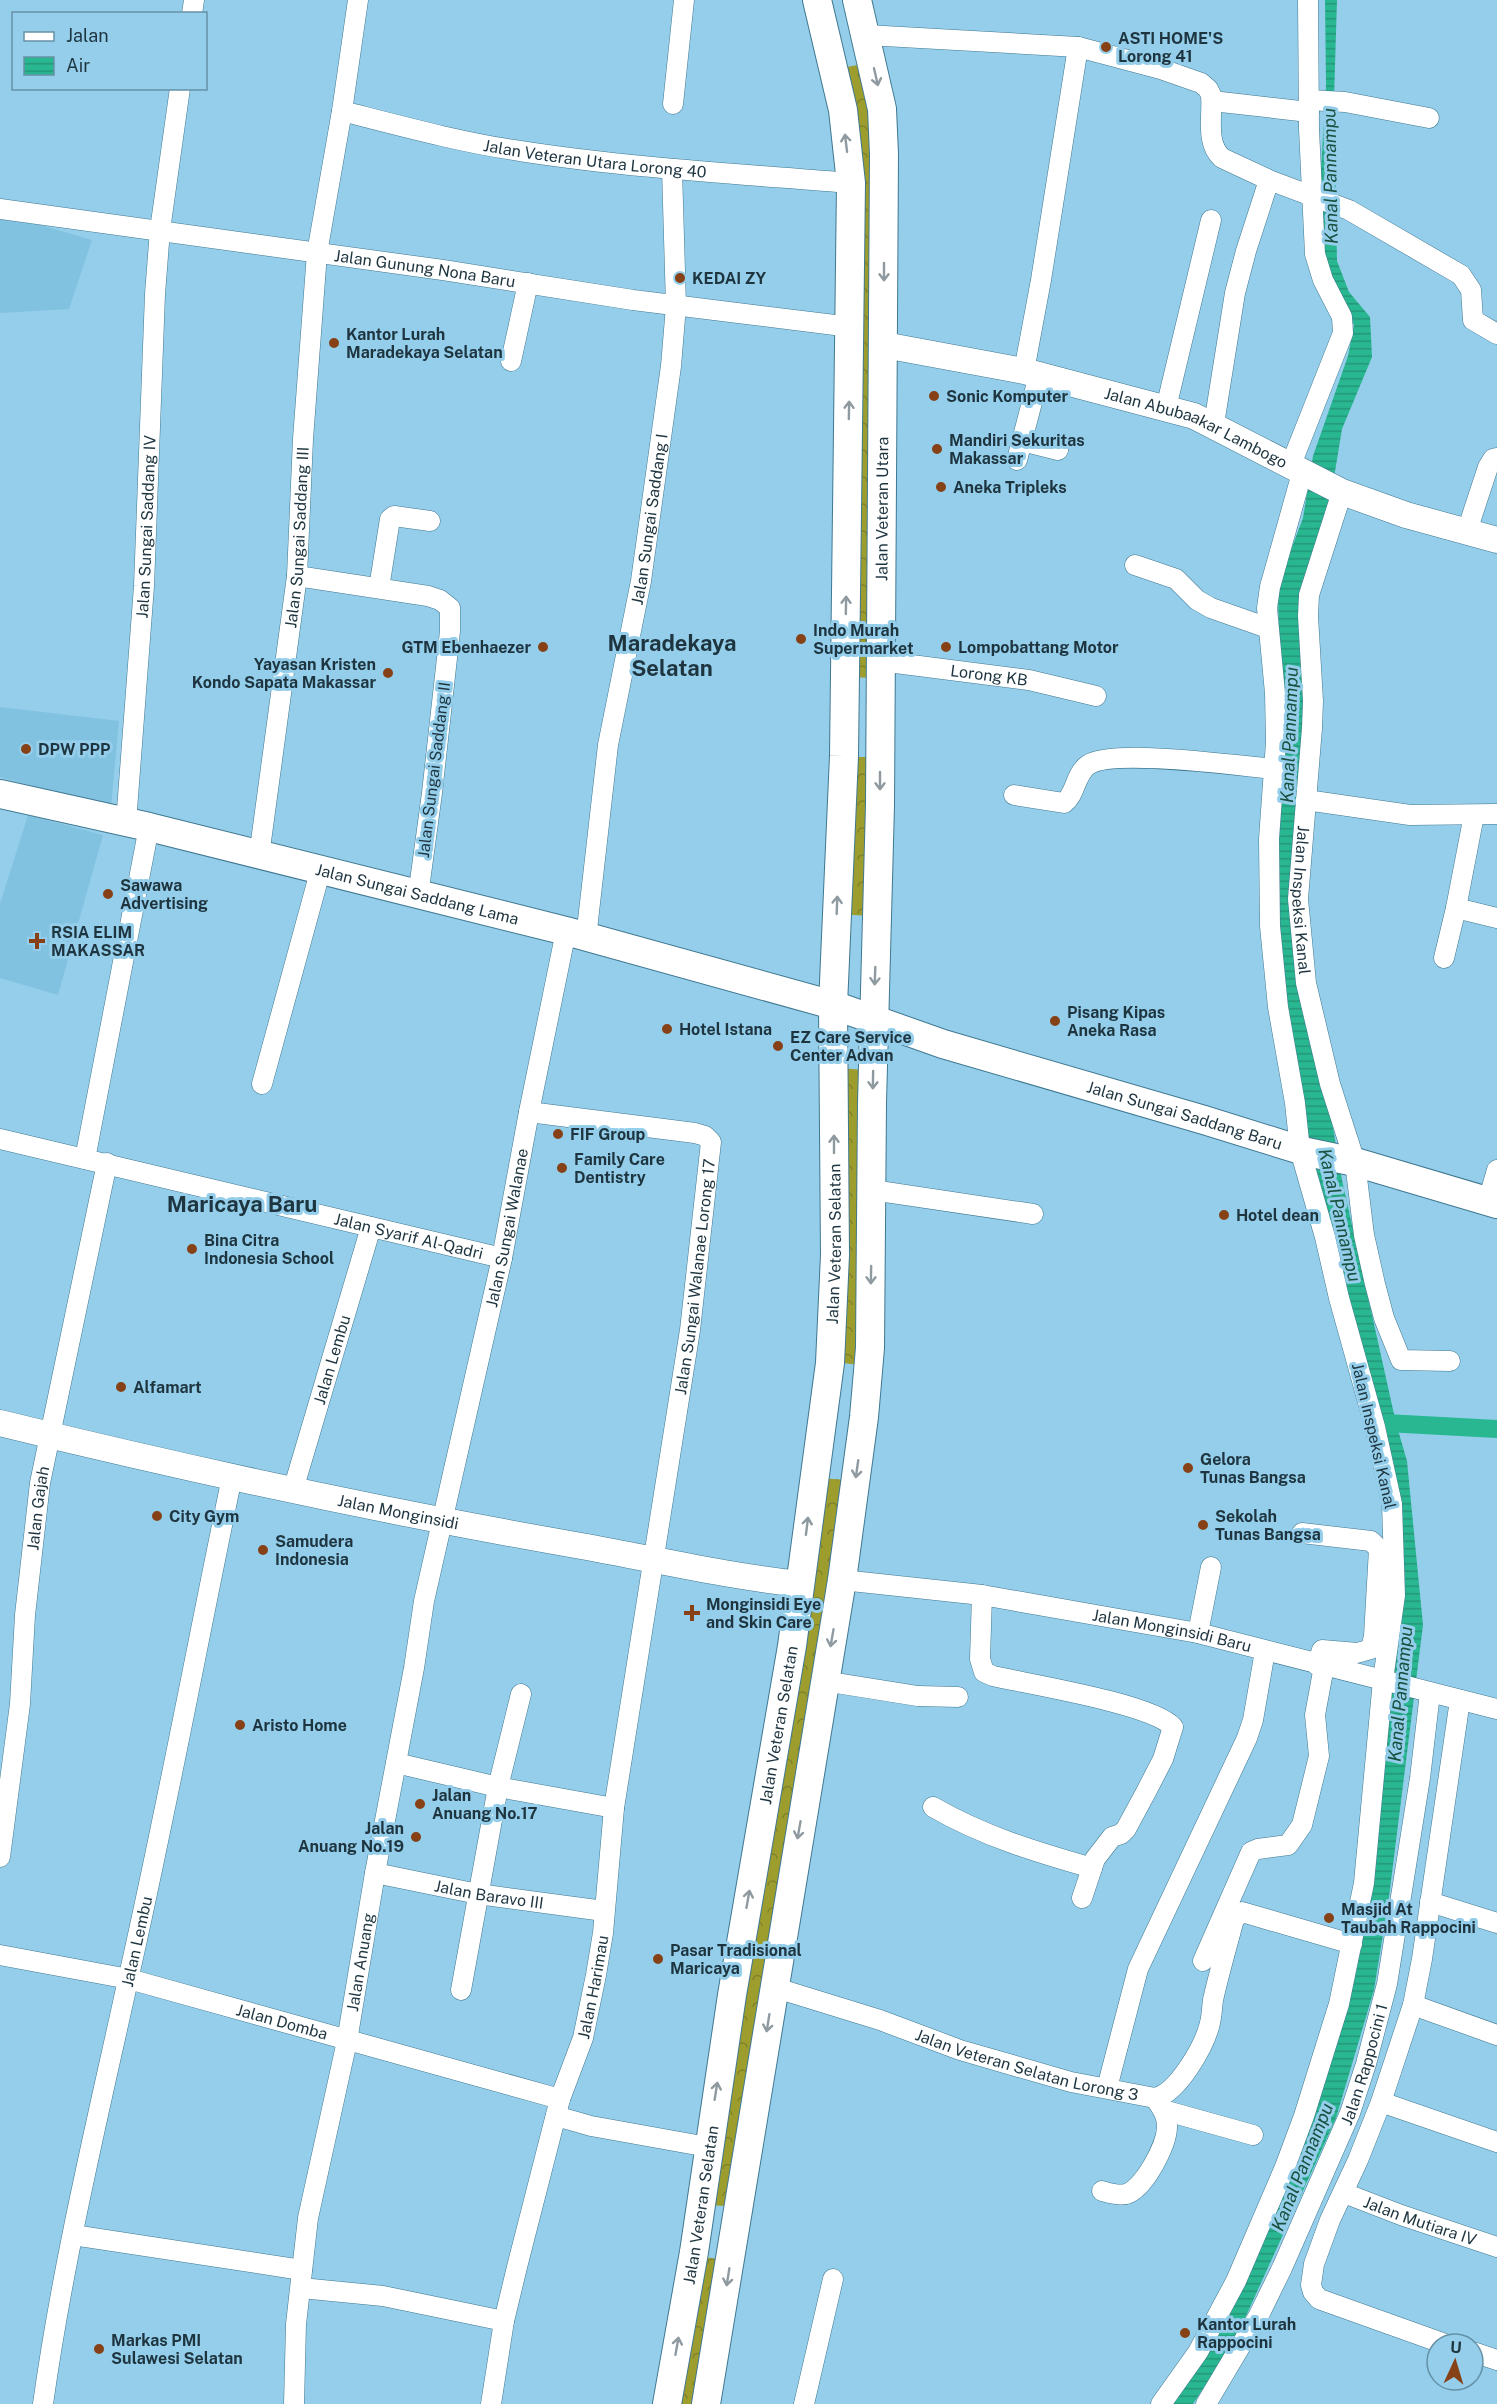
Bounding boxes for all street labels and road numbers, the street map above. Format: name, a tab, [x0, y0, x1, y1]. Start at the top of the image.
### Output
street label: Jalan Veteran Utara Lorong 40	[482, 135, 708, 181]
street label: Jalan Gunung Nona Baru	[333, 246, 517, 291]
street label: Jalan Abubaakar Lambogo	[1102, 383, 1291, 472]
street label: Jalan Sungai Saddang I	[627, 432, 671, 606]
street label: Jalan Sungai Saddang IV	[132, 434, 159, 619]
street label: Jalan Veteran Utara	[872, 437, 892, 581]
street label: Jalan Sungai Saddang III	[281, 446, 312, 629]
street label: Lorong KB	[949, 661, 1029, 689]
street label: Jalan Sungai Saddang II	[414, 681, 454, 859]
street label: Jalan Inspeksi Kanal	[1288, 825, 1315, 976]
street label: Jalan Sungai Saddang Lama	[314, 859, 521, 928]
street label: Jalan Sungai Saddang Baru	[1084, 1077, 1285, 1153]
street label: Jalan Sungai Walanae	[482, 1147, 532, 1309]
street label: Jalan Sungai Walanae Lorong 17	[670, 1158, 719, 1396]
street label: Jalan Veteran Selatan	[822, 1164, 845, 1325]
street label: Jalan Syarif Al-Qadri	[332, 1209, 485, 1263]
street label: Jalan Lembu	[309, 1313, 354, 1407]
street label: Jalan Inspeksi Kanal	[1348, 1361, 1400, 1511]
street label: Jalan Gajah	[23, 1464, 53, 1551]
street label: Jalan Monginsidi	[336, 1490, 460, 1533]
street label: Jalan Monginsidi Baru	[1091, 1605, 1254, 1656]
street label: Jalan Veteran Selatan	[755, 1644, 801, 1806]
street label: Jalan Baravo III	[433, 1876, 545, 1912]
street label: Jalan Lembu	[117, 1894, 156, 1989]
street label: Jalan Anuang	[343, 1911, 378, 2013]
street label: Jalan Harimau	[574, 1934, 612, 2041]
street label: Jalan Domba	[234, 2000, 330, 2043]
street label: Jalan Rappocini 1	[1336, 2001, 1391, 2128]
street label: Jalan Veteran Selatan Lorong 3	[913, 2025, 1140, 2104]
street label: Jalan Veteran Selatan	[679, 2124, 722, 2286]
street label: Jalan Mutiara IV	[1361, 2192, 1479, 2249]

